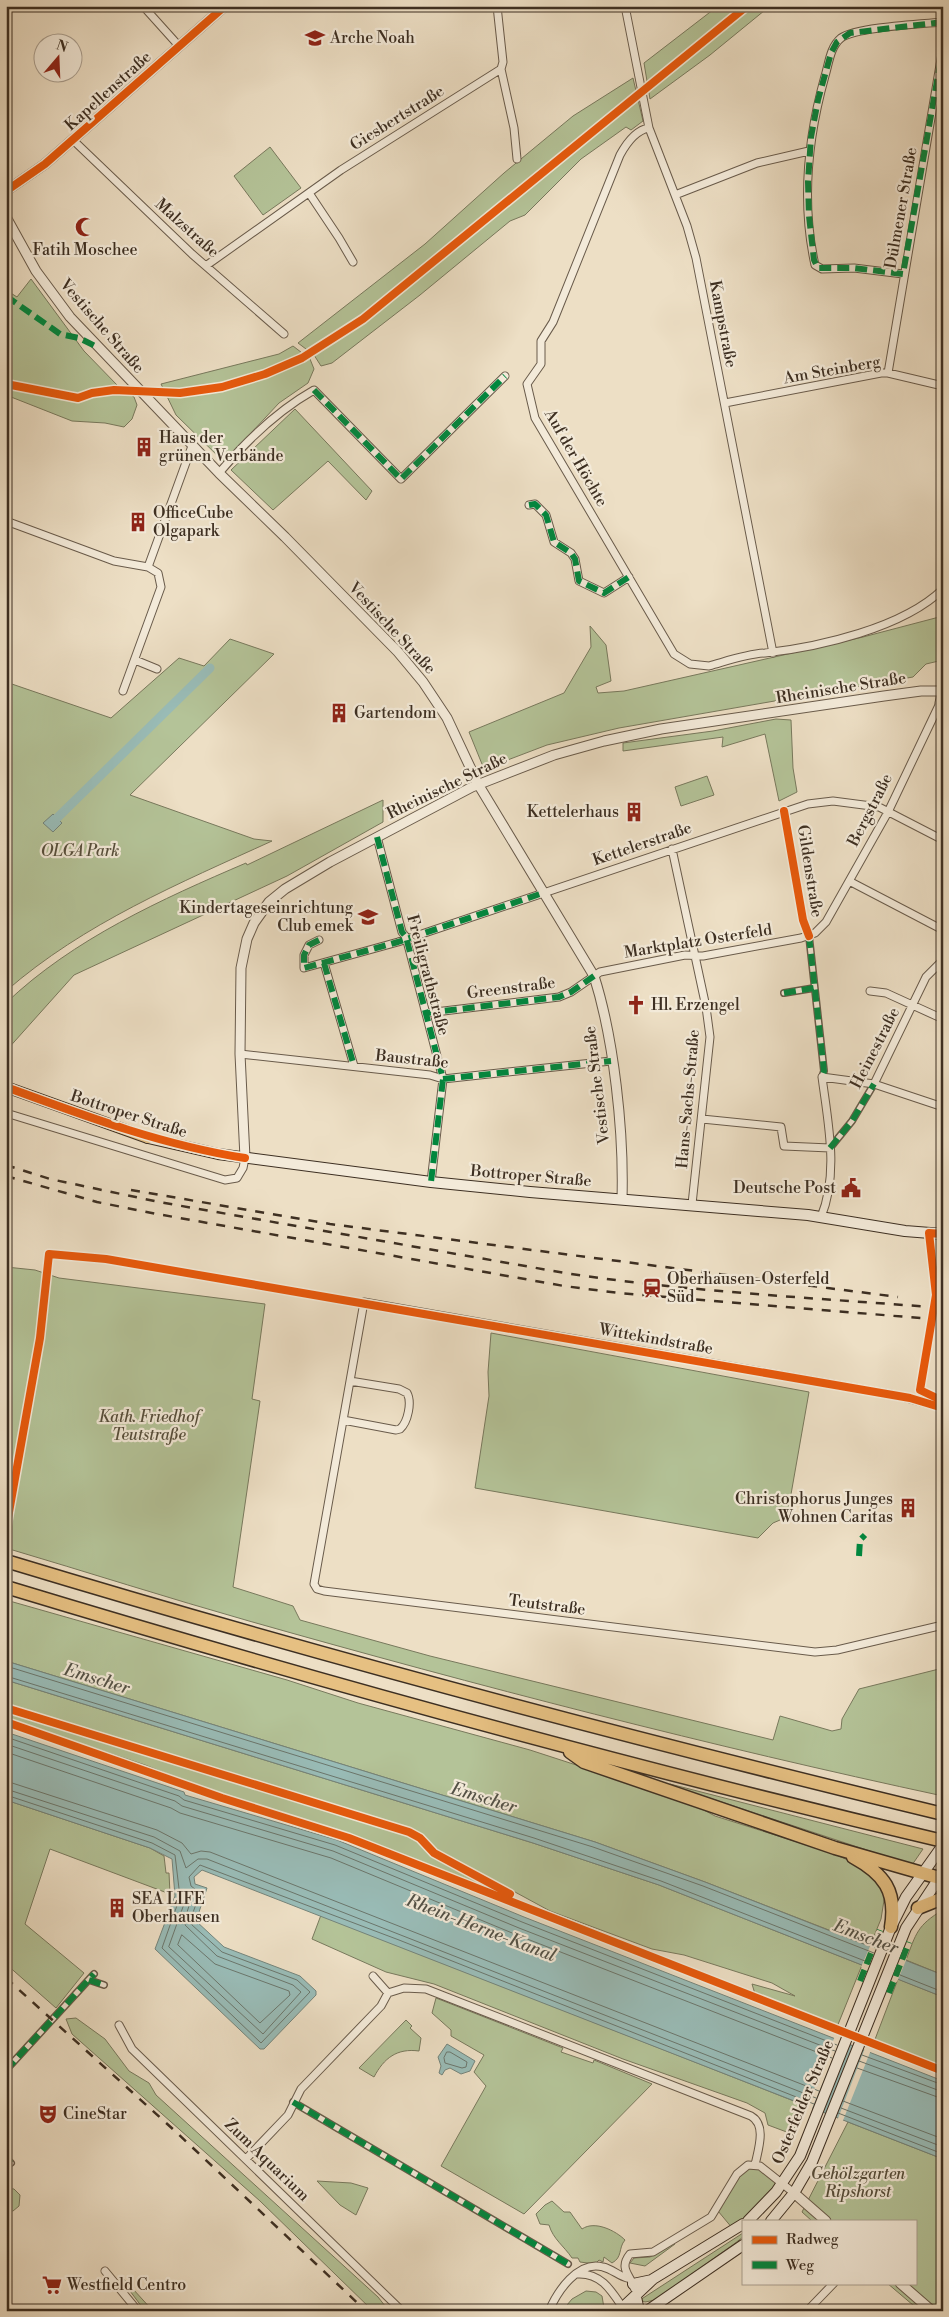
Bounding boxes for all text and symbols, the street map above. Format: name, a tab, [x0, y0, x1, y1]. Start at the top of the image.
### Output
school or university icon: Arche Noah	[304, 27, 326, 49]
place label: Arche Noah	[329, 28, 415, 48]
north arrow	[32, 32, 82, 82]
text: N	[54, 36, 70, 57]
street label: Kapellenstraße	[61, 47, 155, 135]
street label: Giesbertstraße	[346, 81, 448, 155]
street label: Dülmener Straße	[880, 146, 922, 270]
street label: Malzstraße	[151, 194, 223, 262]
mosque icon: Fatih Moschee	[74, 216, 96, 238]
place label: Fatih Moschee	[32, 240, 138, 260]
street label: Vestische Straße	[55, 274, 149, 377]
street label: Kampstraße	[705, 279, 741, 369]
street label: Am Steinberg	[781, 352, 883, 389]
street label: Auf der Höchte	[539, 405, 612, 510]
place label: Haus der grünen Verbände	[159, 428, 283, 466]
building icon: Haus der grünen Verbände	[133, 436, 155, 458]
place label: OfficeCube Olgapark	[153, 503, 233, 541]
building icon: OfficeCube Olgapark	[127, 511, 149, 533]
street label: Vestische Straße	[343, 577, 440, 678]
street label: Rheinische Straße	[774, 668, 908, 708]
building icon: Gartendom	[328, 702, 350, 724]
place label: Gartendom	[354, 703, 437, 723]
street label: Rheinische Straße	[384, 748, 510, 824]
street label: Bergstraße	[843, 770, 897, 851]
building icon: Kettelerhaus	[623, 801, 645, 823]
place label: Kettelerhaus	[527, 802, 619, 822]
street label: Kettelerstraße	[590, 818, 694, 870]
street label: Gildenstraße	[793, 823, 827, 919]
park label: OLGA Park	[41, 841, 119, 861]
place label: Kindertageseinrichtung Club emek	[179, 898, 355, 936]
school or university icon: Kindertageseinrichtung Club emek	[357, 906, 379, 928]
street label: Freiligrathstraße	[402, 912, 454, 1038]
street label: Marktplatz Osterfeld	[623, 919, 773, 963]
street label: Greenstraße	[466, 973, 556, 1003]
church icon: Hl. Erzengel	[625, 994, 647, 1016]
place label: Hl. Erzengel	[651, 995, 740, 1015]
street label: Heinestraße	[846, 1004, 904, 1092]
street label: Vestische Straße	[580, 1025, 614, 1146]
street label: Hans-Sachs-Straße	[672, 1029, 704, 1169]
street label: Baustraße	[374, 1045, 449, 1073]
street label: Bottroper Straße	[67, 1085, 190, 1142]
street label: Bottroper Straße	[469, 1161, 592, 1191]
public building icon: Deutsche Post	[840, 1177, 862, 1199]
place label: Deutsche Post	[733, 1178, 836, 1198]
place label: Oberhausen-Osterfeld Süd	[667, 1269, 829, 1307]
station icon: Oberhausen-Osterfeld Süd	[641, 1277, 663, 1299]
street label: Wittekindstraße	[596, 1319, 715, 1359]
park label: Kath. Friedhof Teutstraße	[98, 1407, 204, 1445]
place label: Christophorus Junges Wohnen Caritas	[735, 1489, 893, 1527]
building icon: Christophorus Junges Wohnen Caritas	[897, 1497, 919, 1519]
street label: Teutstraße	[507, 1590, 587, 1620]
water label: Emscher	[60, 1658, 133, 1700]
water label: Emscher	[447, 1777, 520, 1819]
water label: Rhein-Herne-Kanal	[402, 1888, 559, 1967]
place label: SEA LIFE Oberhausen	[132, 1889, 220, 1927]
building icon: SEA LIFE Oberhausen	[106, 1897, 128, 1919]
water label: Emscher	[829, 1914, 902, 1960]
street label: Osterfelder Straße	[768, 2037, 838, 2167]
theatre icon: CineStar	[37, 2103, 59, 2125]
place label: CineStar	[63, 2104, 127, 2124]
street label: Zum Aquarium	[220, 2114, 314, 2206]
park label: Gehölzgarten Ripshorst	[811, 2164, 906, 2202]
legend	[742, 2220, 916, 2284]
text: Radweg	[786, 2230, 839, 2249]
text: Weg	[785, 2256, 814, 2275]
supermarket icon: Westfield Centro	[41, 2274, 63, 2296]
place label: Westfield Centro	[66, 2275, 186, 2295]

